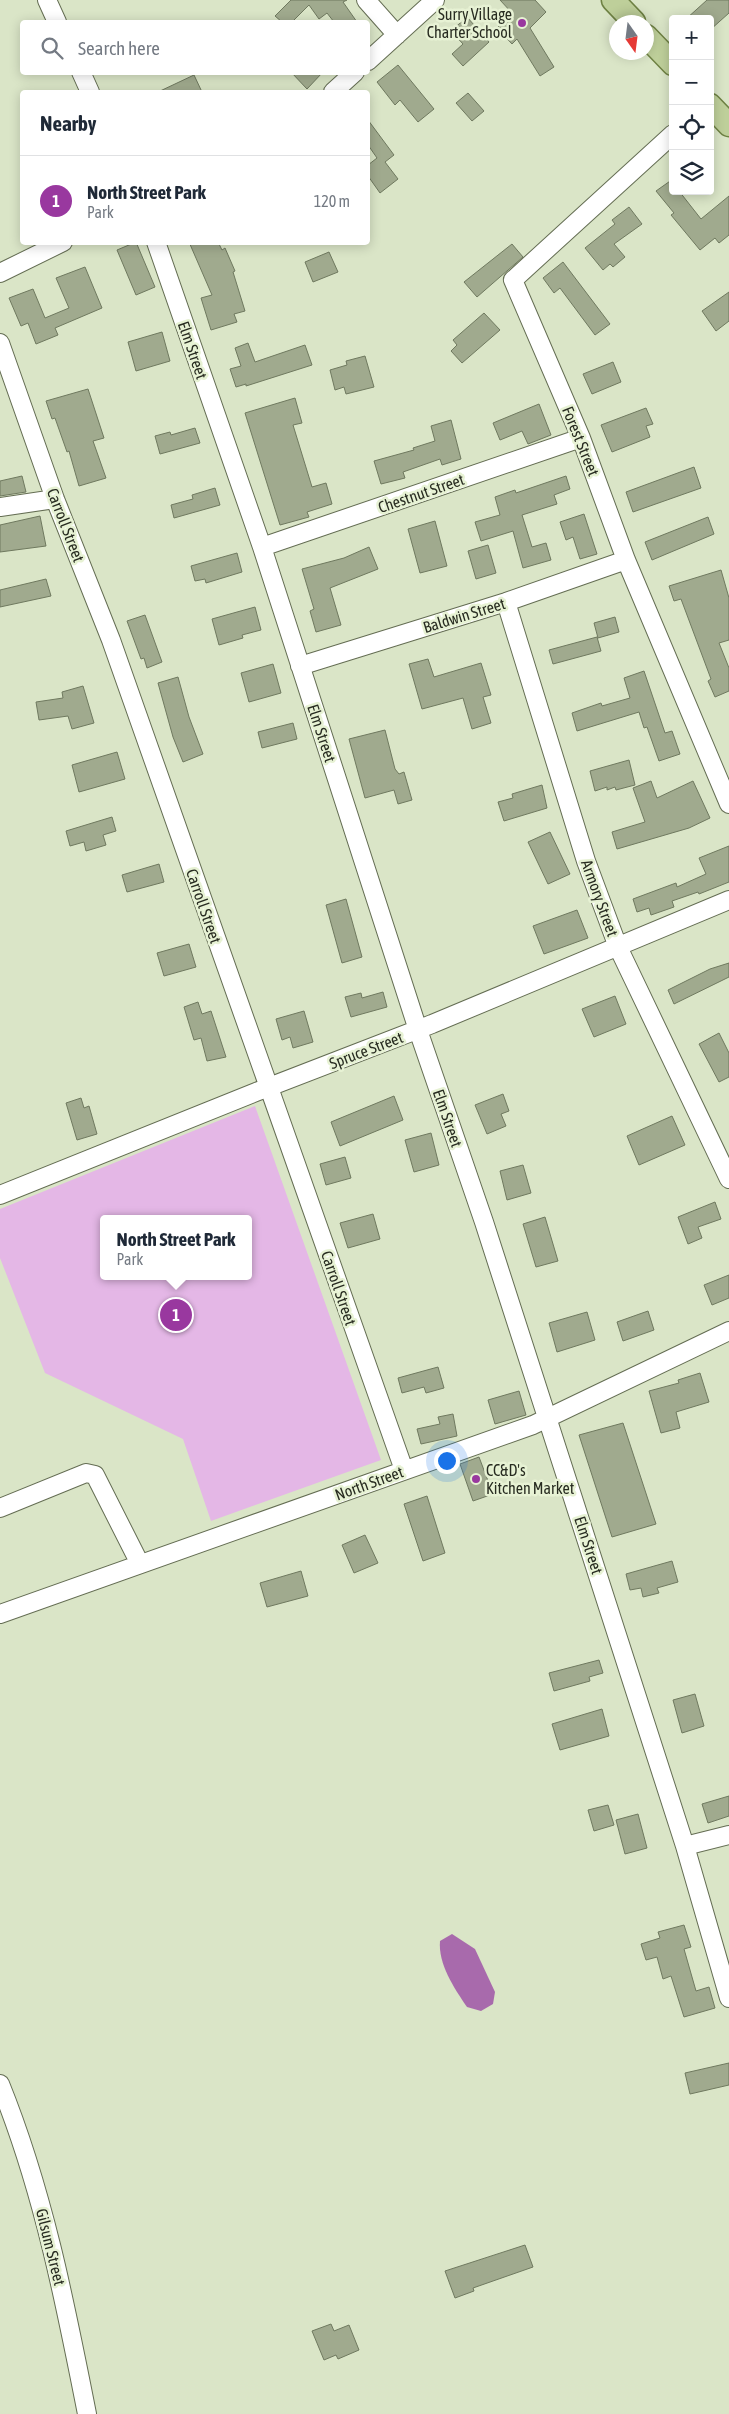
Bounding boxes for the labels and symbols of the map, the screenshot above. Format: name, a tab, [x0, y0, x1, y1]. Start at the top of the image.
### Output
place label: Surry Village Charter School	[427, 5, 513, 41]
north arrow	[609, 15, 654, 60]
marker: Surry Village Charter School	[516, 17, 528, 29]
street label: Elm Street	[175, 319, 211, 382]
street label: Forest Street	[559, 404, 603, 479]
street label: Chestnut Street	[376, 470, 467, 516]
street label: Carroll Street	[44, 486, 88, 565]
street label: Baldwin Street	[421, 594, 508, 636]
street label: Elm Street	[304, 702, 340, 765]
street label: Armory Street	[577, 857, 622, 939]
street label: Carroll Street	[183, 866, 225, 946]
street label: Spruce Street	[327, 1028, 406, 1073]
street label: Elm Street	[430, 1087, 466, 1150]
street label: Carroll Street	[318, 1248, 360, 1328]
pin: 1	[160, 1296, 192, 1334]
your location	[434, 1448, 460, 1474]
place label: CC&D's Kitchen Market	[486, 1461, 575, 1497]
street label: North Street	[332, 1462, 406, 1504]
marker: CC&D's Kitchen Market	[470, 1473, 482, 1485]
street label: Elm Street	[571, 1514, 607, 1577]
street label: Gilsum Street	[33, 2207, 69, 2288]

